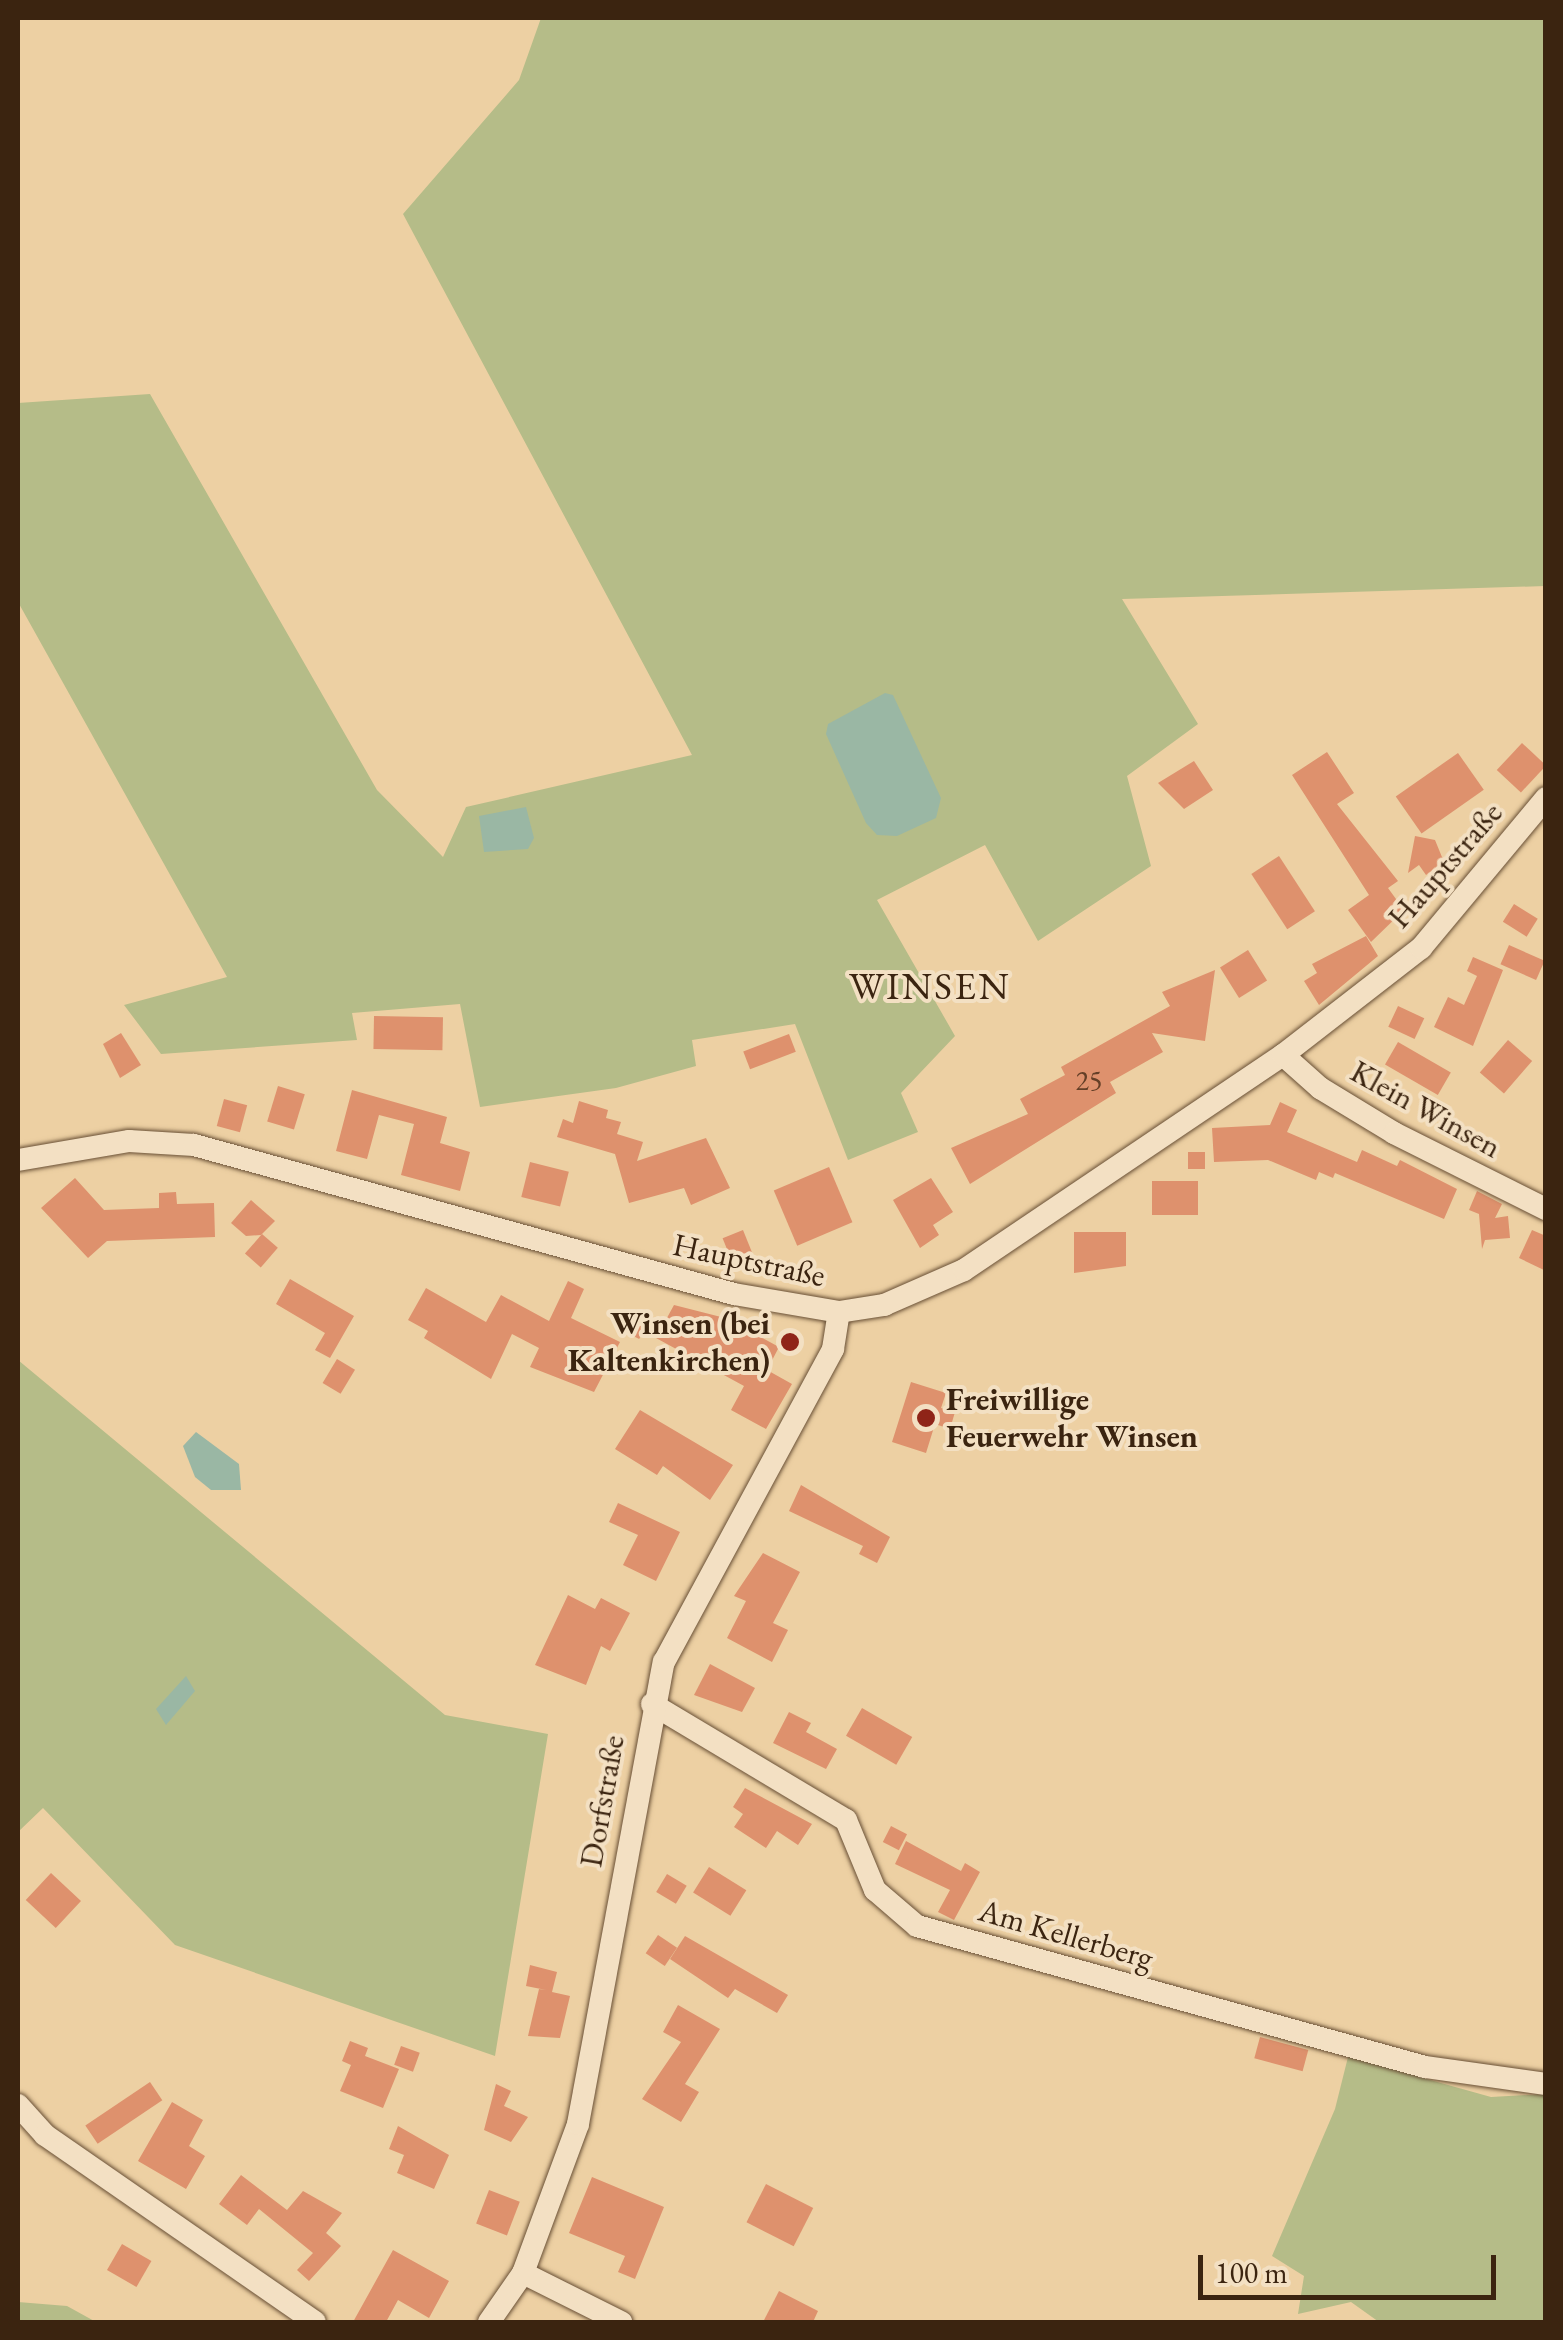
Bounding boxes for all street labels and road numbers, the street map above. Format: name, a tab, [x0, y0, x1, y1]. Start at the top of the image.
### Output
street label: Hauptstraße	[1380, 794, 1510, 936]
street label: Klein Winsen	[1344, 1052, 1508, 1166]
street label: Hauptstraße	[669, 1225, 829, 1295]
street label: Dorfstraße	[572, 1732, 632, 1870]
street label: Am Kellerberg	[974, 1891, 1158, 1977]

